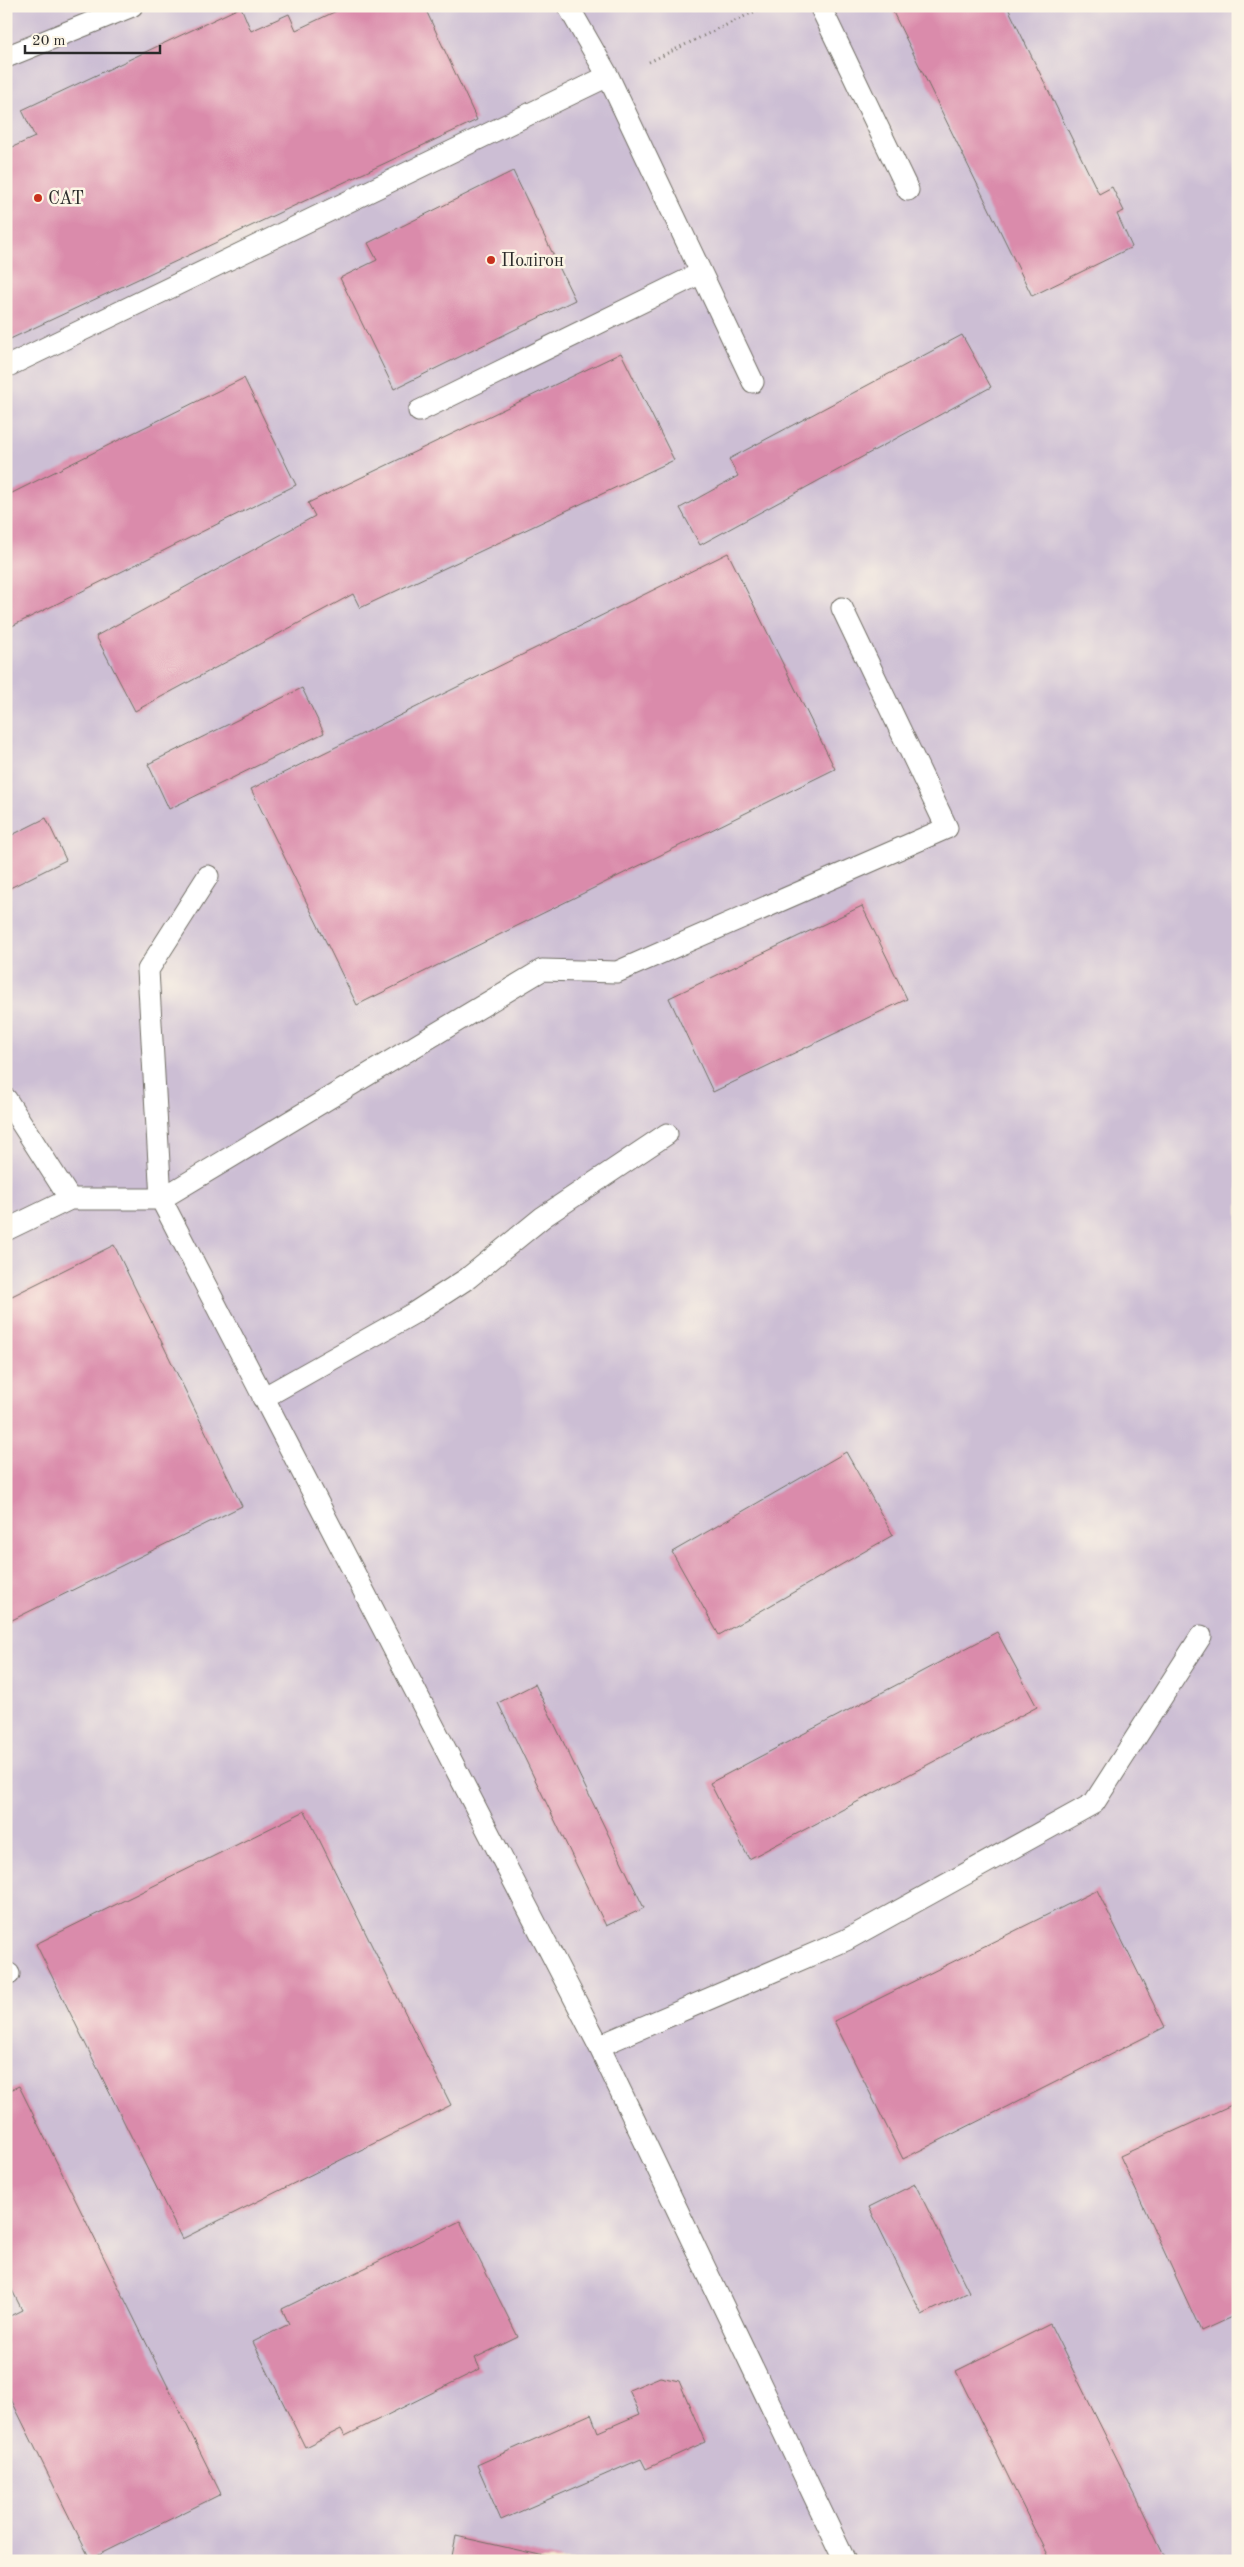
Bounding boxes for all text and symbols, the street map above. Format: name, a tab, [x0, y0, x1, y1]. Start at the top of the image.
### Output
scale bar	[25, 22, 160, 54]
text: 20 m	[32, 34, 66, 49]
place label: CAT	[48, 190, 84, 208]
marker: CAT	[32, 192, 44, 204]
place label: Полігон	[501, 252, 564, 270]
marker: Полігон	[485, 254, 497, 266]

